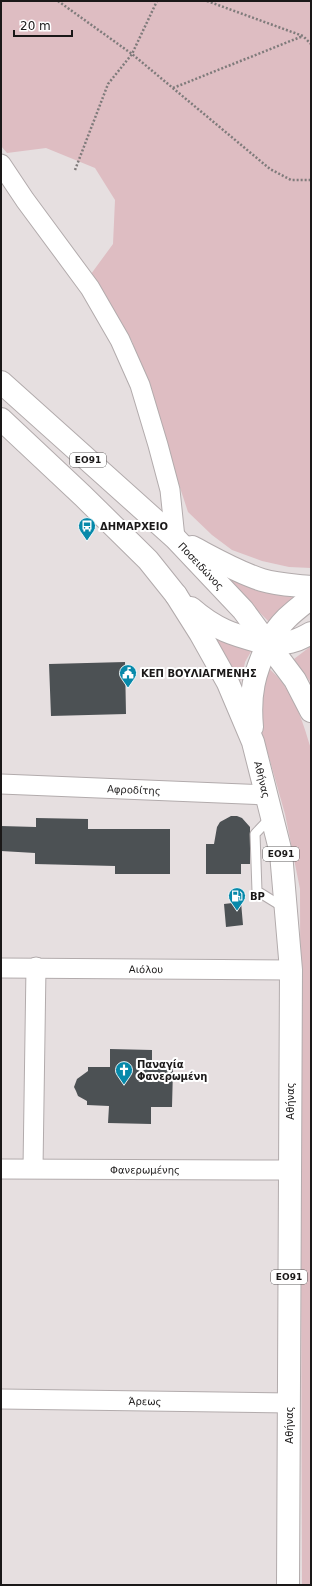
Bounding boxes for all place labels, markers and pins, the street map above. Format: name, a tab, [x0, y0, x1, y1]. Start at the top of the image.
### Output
bus stop icon: ΔΗΜΑΡΧΕΙΟ	[77, 516, 97, 541]
place label: ΔΗΜΑΡΧΕΙΟ	[100, 521, 168, 532]
public building icon: ΚΕΠ ΒΟΥΛΙΑΓΜΕΝΗΣ	[118, 663, 138, 688]
place label: ΚΕΠ ΒΟΥΛΙΑΓΜΕΝΗΣ	[141, 668, 257, 679]
fuel station icon: BP	[227, 886, 247, 911]
place label: BP	[250, 891, 265, 902]
place label: Παναγία Φανερωμένη	[137, 1059, 207, 1082]
church icon: Παναγία Φανερωμένη	[114, 1060, 134, 1085]

